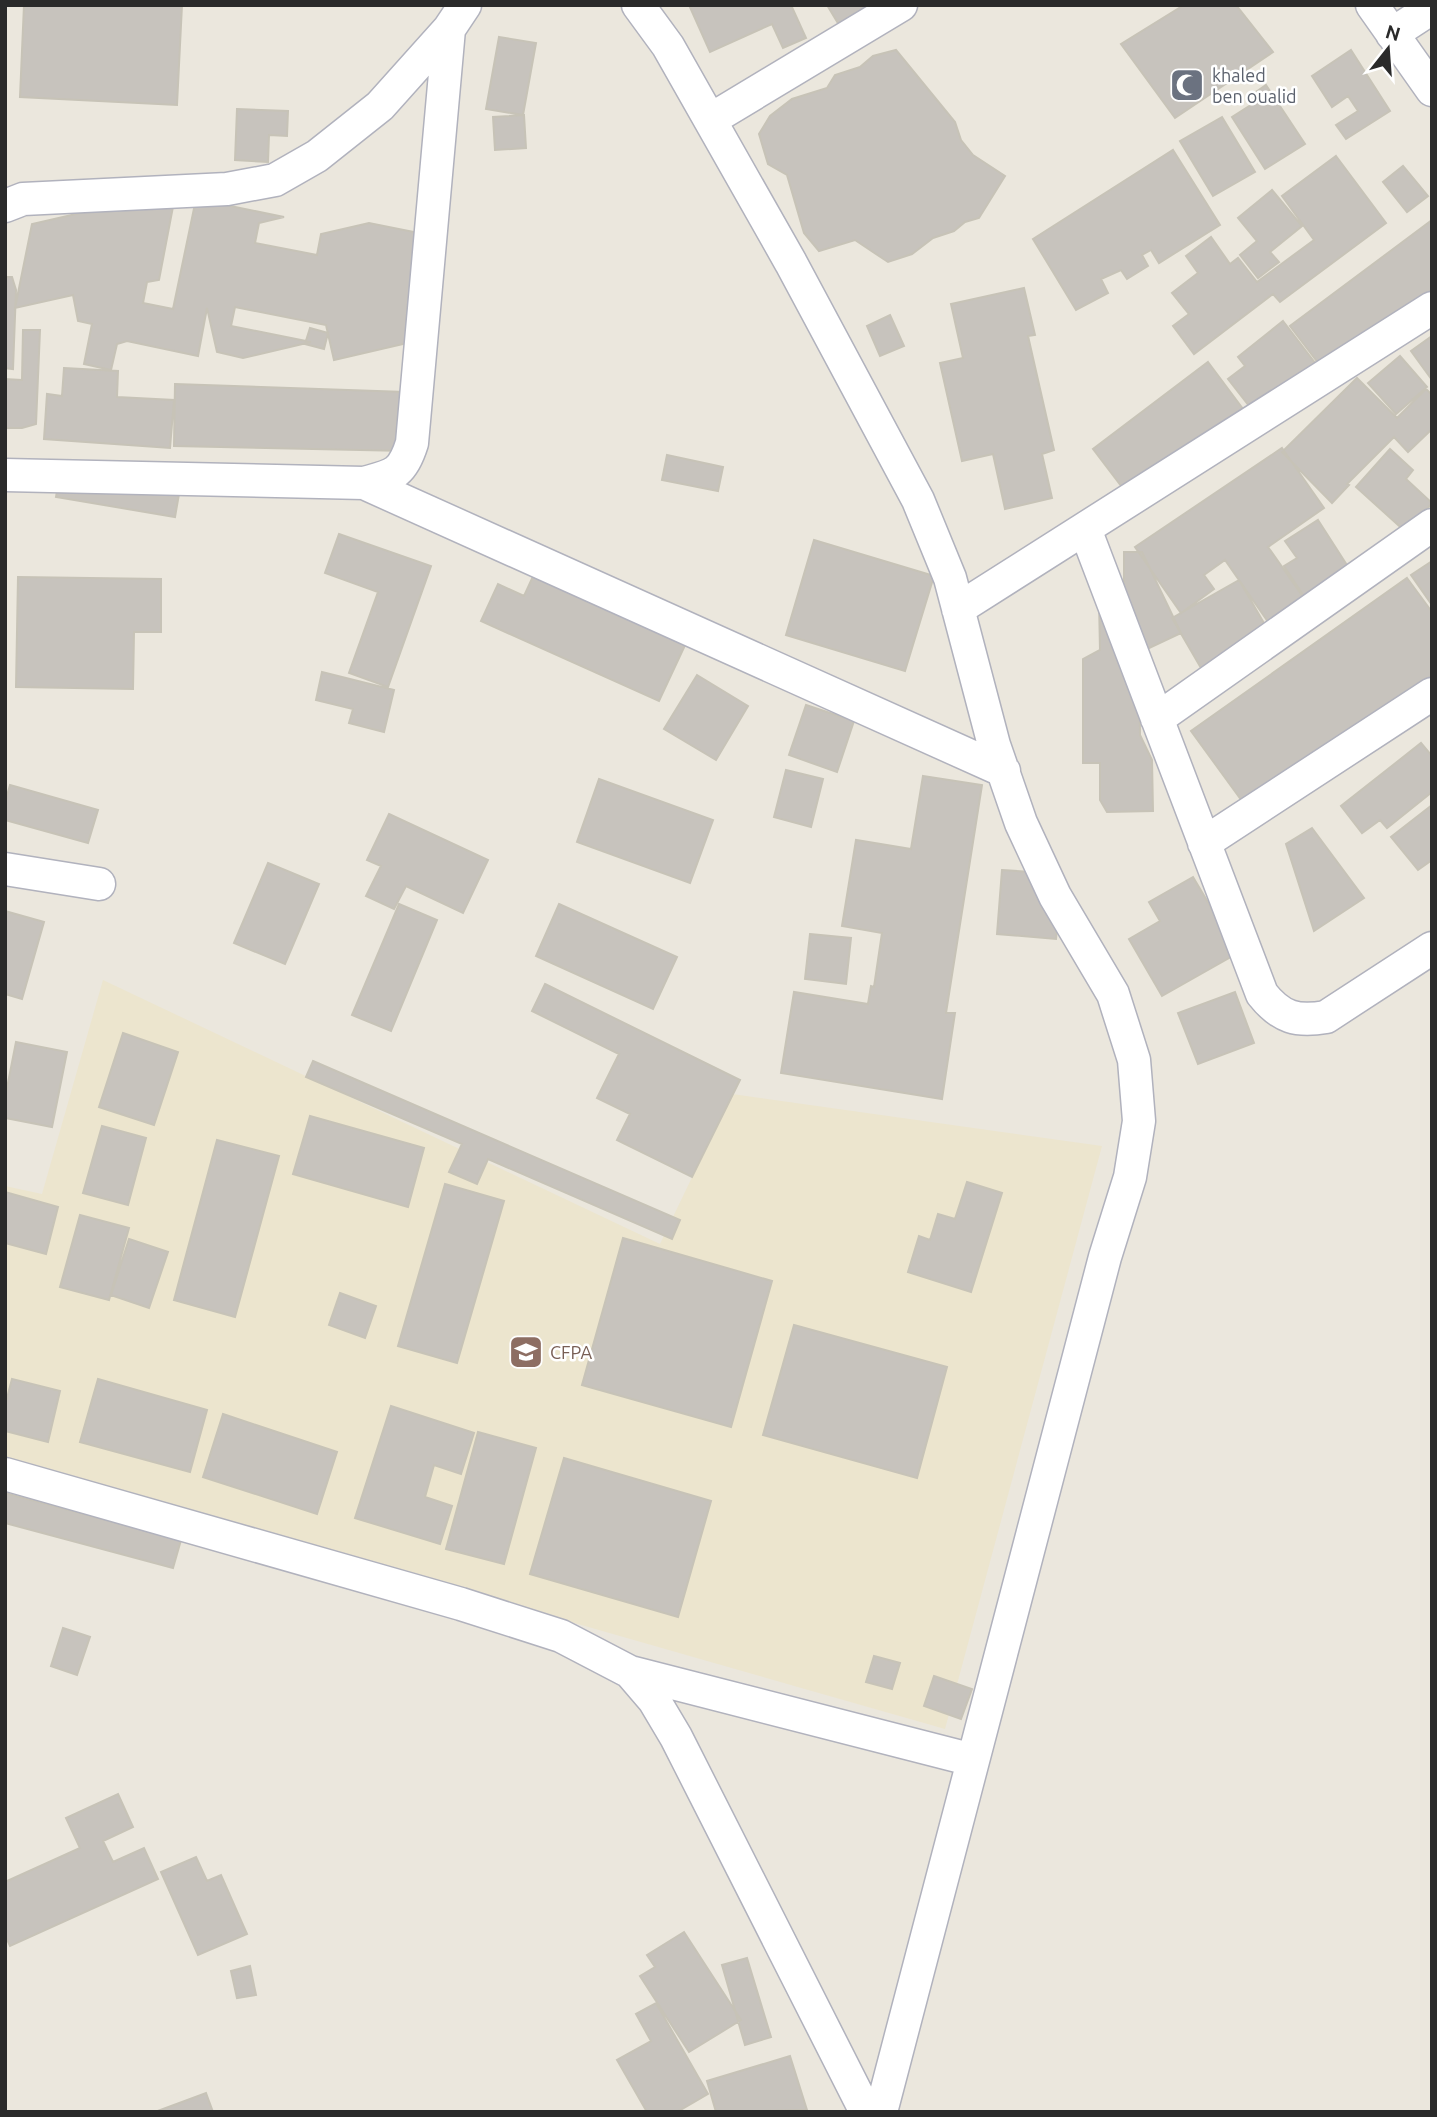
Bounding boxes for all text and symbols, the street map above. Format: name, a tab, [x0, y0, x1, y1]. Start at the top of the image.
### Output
north arrow	[1353, 14, 1423, 84]
text: N	[1383, 20, 1403, 45]
place label: khaled ben oualid	[1212, 65, 1297, 106]
mosque icon: khaled ben oualid	[1168, 66, 1206, 104]
school or university icon: CFPA	[507, 1333, 545, 1371]
place label: CFPA	[550, 1342, 593, 1362]

